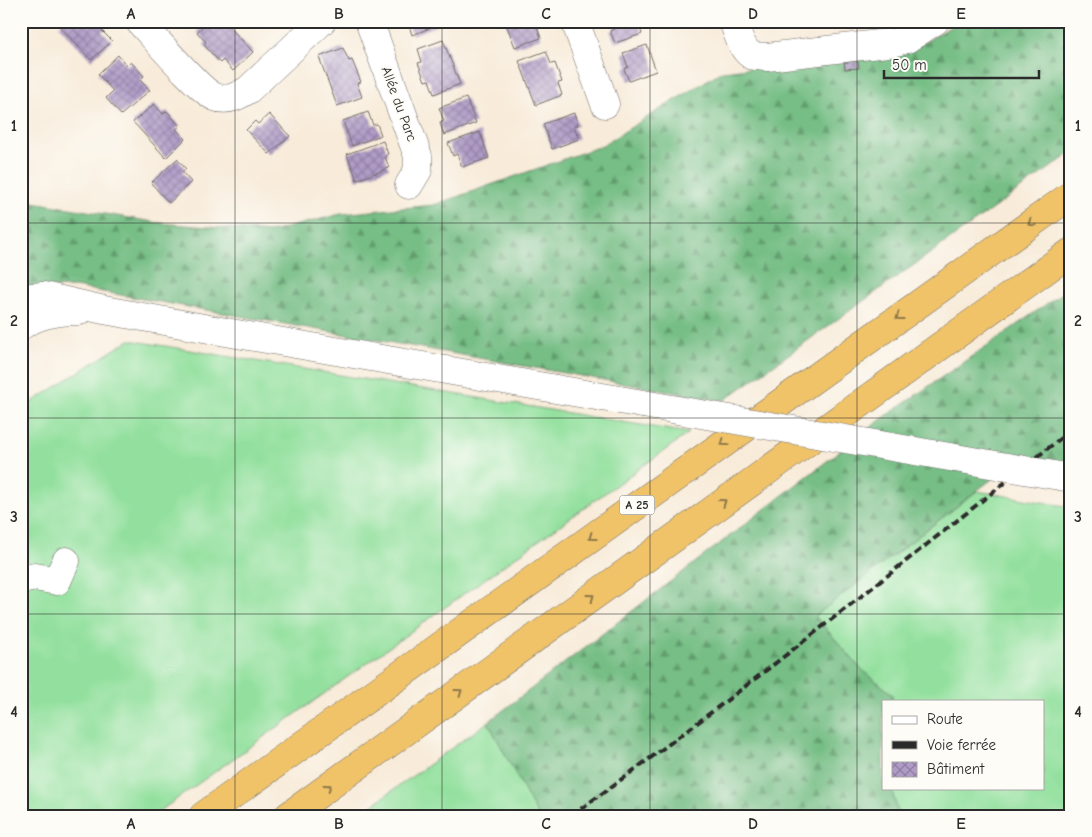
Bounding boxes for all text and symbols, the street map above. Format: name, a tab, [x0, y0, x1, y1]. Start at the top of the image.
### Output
text: A	[127, 5, 136, 23]
text: B	[334, 5, 344, 23]
text: C	[541, 5, 551, 23]
text: D	[748, 5, 758, 23]
text: E	[956, 5, 966, 23]
scale bar	[884, 48, 1040, 80]
text: 50 m	[892, 56, 927, 74]
street label: Allée du Parc	[378, 64, 421, 144]
text: 1	[11, 117, 17, 135]
text: 1	[1075, 117, 1081, 135]
one-way arrow	[1027, 217, 1037, 226]
one-way arrow	[895, 311, 905, 320]
text: 2	[10, 312, 18, 330]
text: 2	[1074, 312, 1082, 330]
one-way arrow	[721, 437, 730, 445]
road number: A 25	[620, 496, 654, 514]
one-way arrow	[717, 499, 727, 508]
text: 3	[10, 508, 18, 526]
text: 3	[1074, 508, 1082, 526]
one-way arrow	[588, 531, 598, 540]
one-way arrow	[585, 594, 595, 603]
one-way arrow	[453, 689, 463, 698]
legend	[882, 700, 1044, 790]
text: 4	[10, 703, 18, 721]
text: 4	[1074, 703, 1082, 721]
text: Route	[927, 710, 963, 728]
text: Voie ferrée	[927, 736, 996, 754]
text: Bâtiment	[927, 760, 985, 778]
one-way arrow	[322, 784, 331, 793]
text: A	[127, 815, 136, 833]
text: B	[334, 815, 344, 833]
text: C	[541, 815, 551, 833]
text: D	[748, 815, 758, 833]
text: E	[956, 815, 966, 833]

